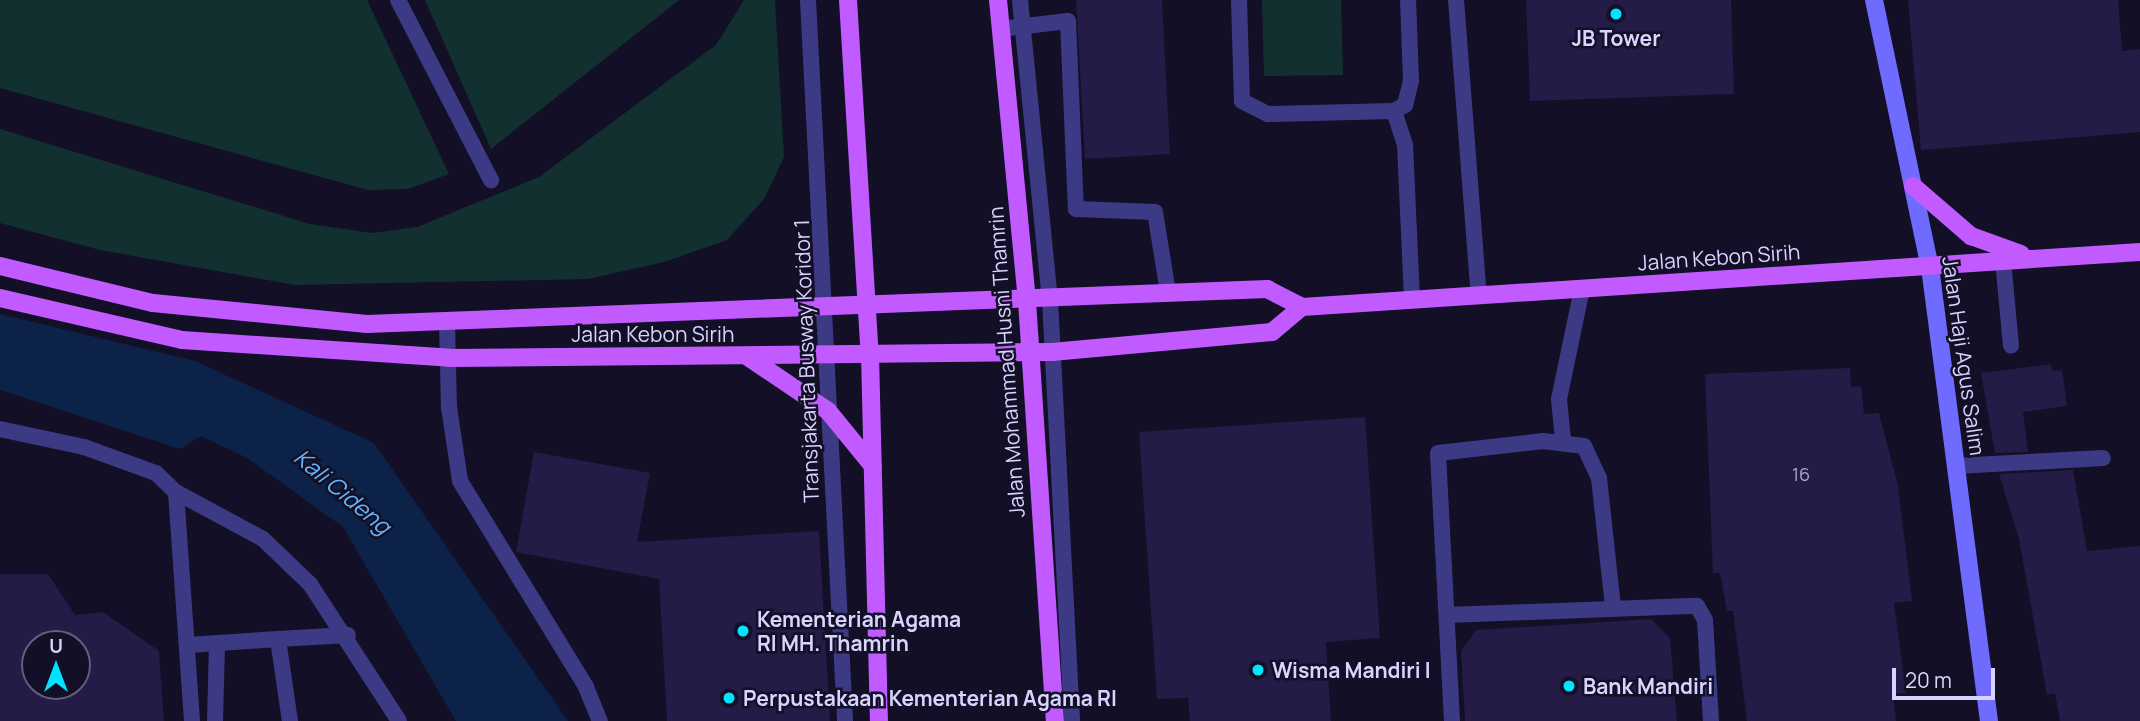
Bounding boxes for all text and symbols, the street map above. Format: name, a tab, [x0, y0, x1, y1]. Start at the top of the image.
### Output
marker: JB Tower	[1608, 6, 1624, 22]
place label: JB Tower	[1571, 25, 1661, 51]
street label: Jalan Mohammad Husni Thamrin	[983, 206, 1029, 518]
street label: Transjakarta Busway Koridor 1	[788, 219, 824, 503]
street label: Jalan Kebon Sirih	[1637, 239, 1801, 275]
street label: Jalan Haji Agus Salim	[1938, 255, 1990, 457]
street label: Jalan Kebon Sirih	[572, 321, 734, 347]
water label: Kali Cideng	[289, 443, 397, 539]
house number: 16	[1792, 463, 1810, 485]
place label: Kementerian Agama RI MH. Thamrin	[757, 606, 961, 656]
marker: Kementerian Agama RI MH. Thamrin	[735, 623, 751, 639]
north arrow	[21, 630, 91, 700]
text: U	[49, 633, 63, 659]
scale bar	[1895, 654, 1998, 698]
place label: Wisma Mandiri I	[1272, 657, 1431, 683]
marker: Wisma Mandiri I	[1250, 662, 1266, 678]
text: 20 m	[1905, 666, 1952, 694]
place label: Bank Mandiri	[1583, 673, 1713, 699]
marker: Bank Mandiri	[1561, 678, 1577, 694]
place label: Perpustakaan Kementerian Agama RI	[743, 685, 1117, 711]
marker: Perpustakaan Kementerian Agama RI	[721, 690, 737, 706]

